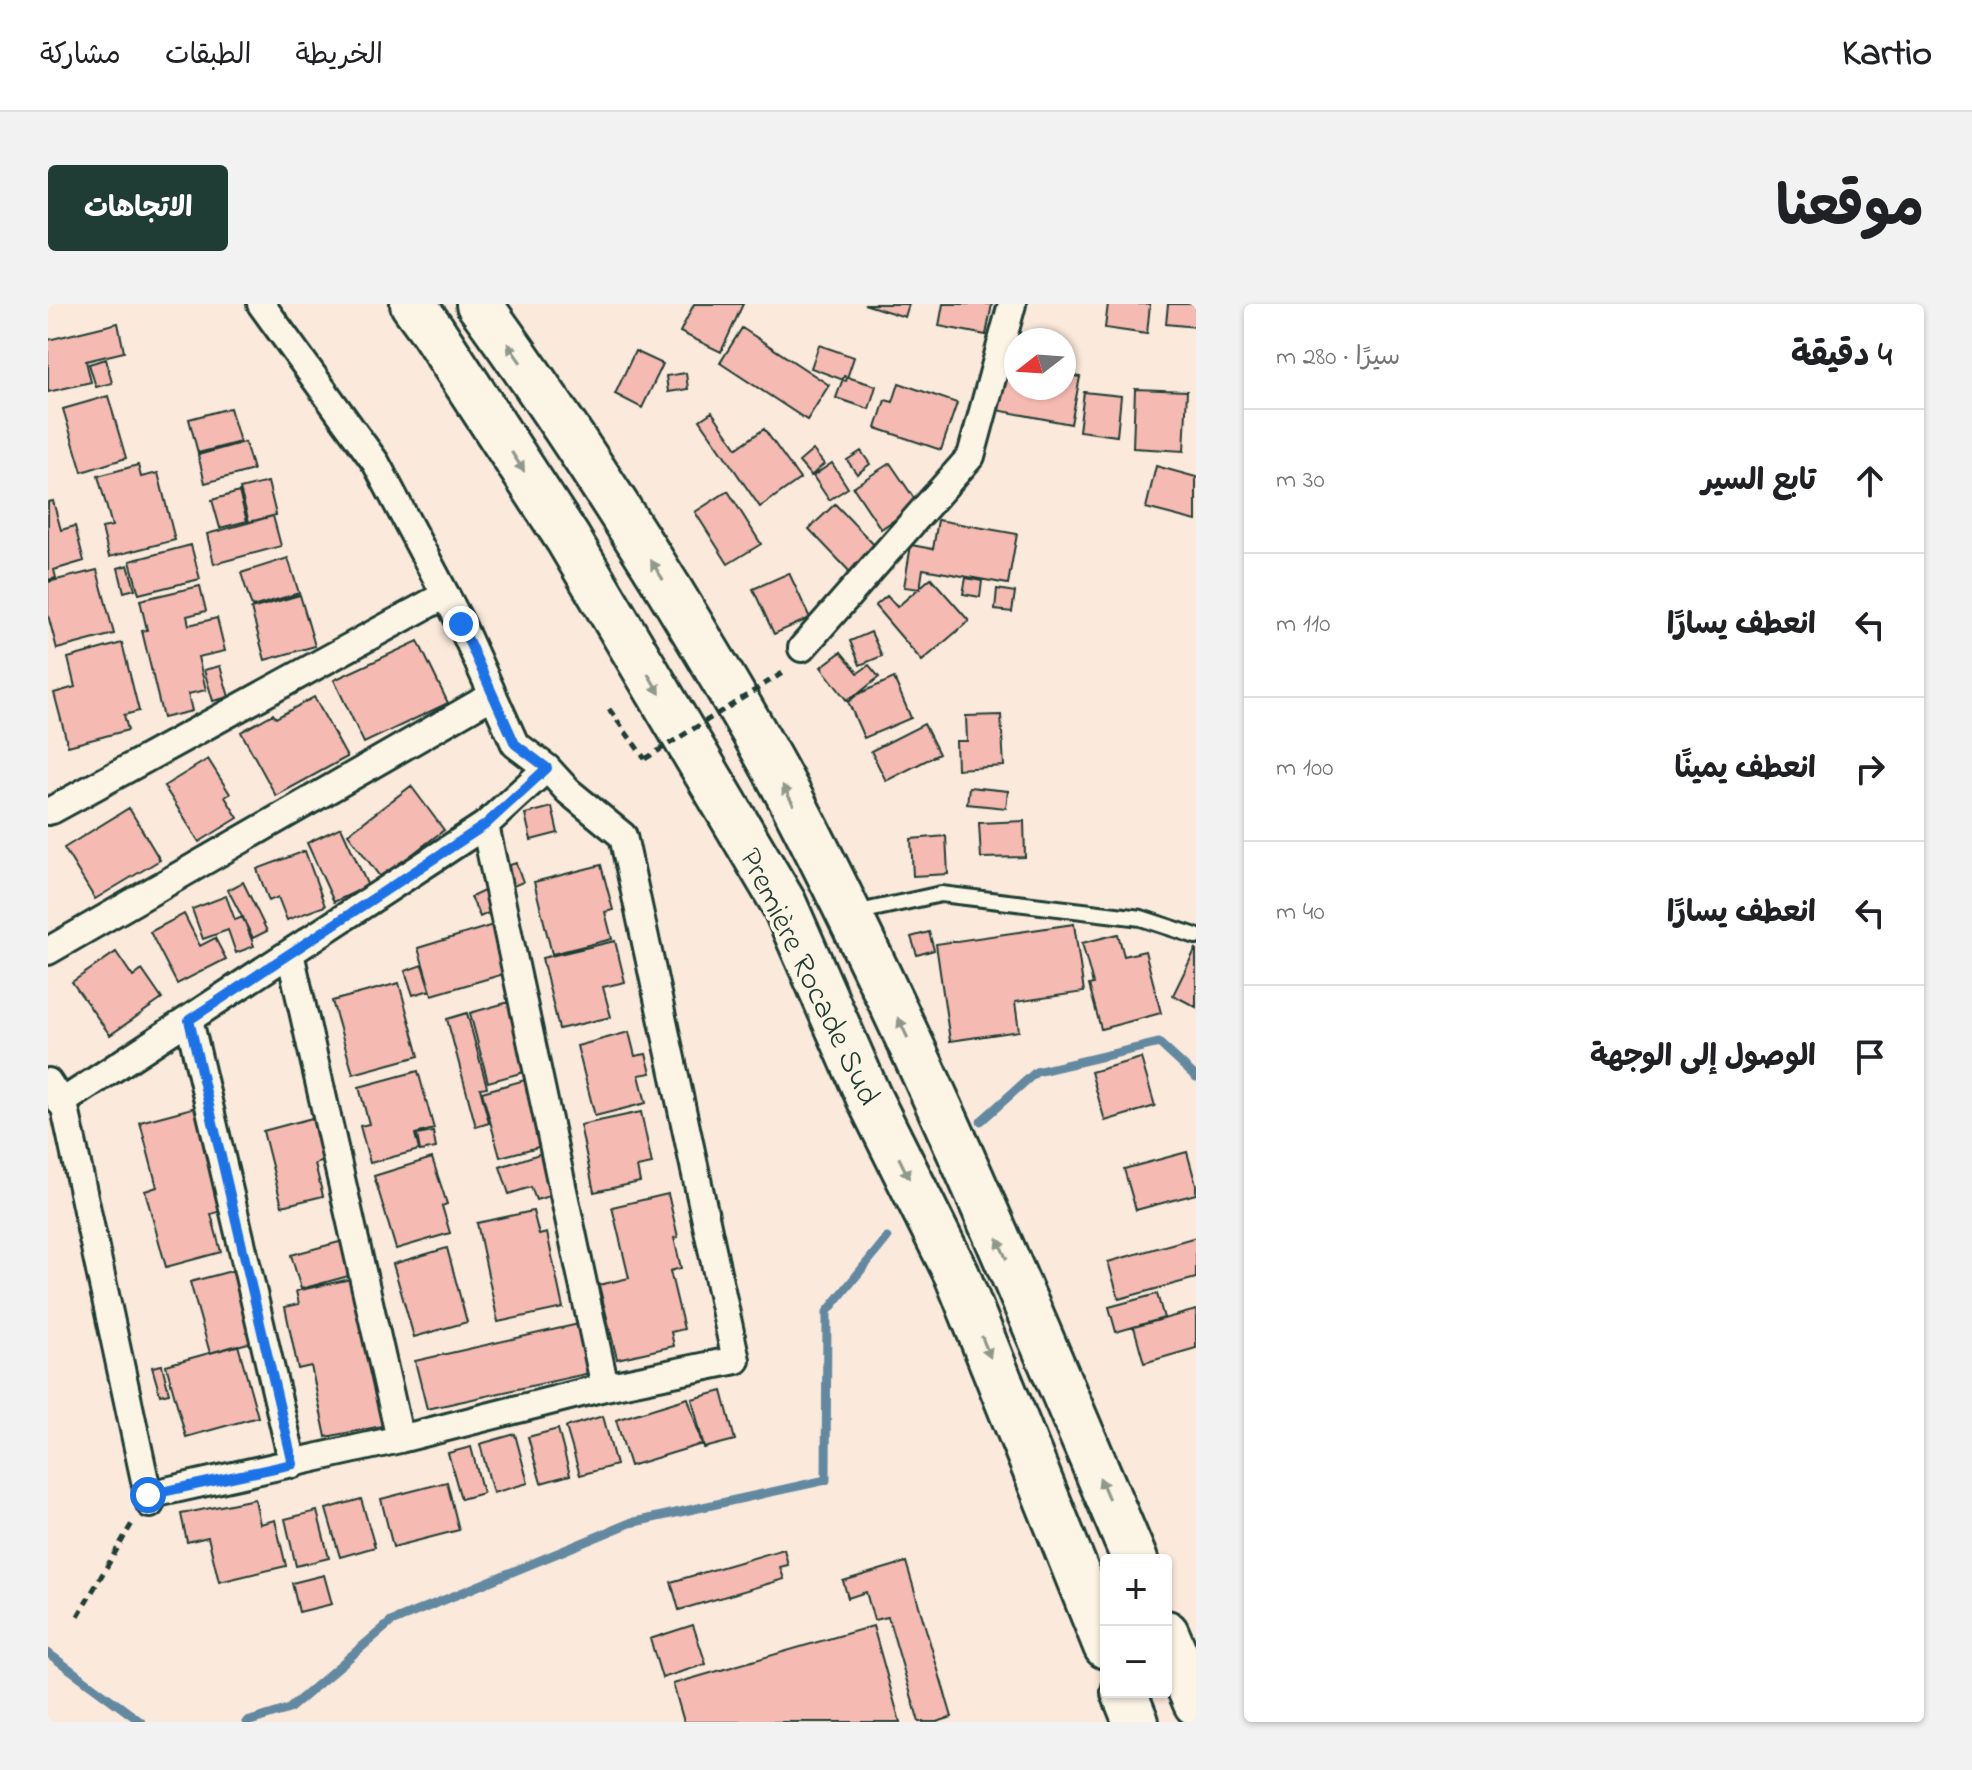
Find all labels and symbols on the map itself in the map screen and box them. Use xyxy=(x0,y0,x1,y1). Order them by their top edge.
north arrow xyxy=(1004,328,1076,400)
one-way arrow xyxy=(507,343,522,364)
one-way arrow xyxy=(511,452,526,473)
one-way arrow xyxy=(650,559,665,582)
route end xyxy=(443,606,479,642)
one-way arrow xyxy=(647,673,661,695)
one-way arrow xyxy=(781,784,795,806)
street label: Première Rocade Sud xyxy=(725,841,891,1114)
one-way arrow xyxy=(896,1016,910,1040)
one-way arrow xyxy=(897,1156,910,1179)
one-way arrow xyxy=(995,1237,1009,1261)
one-way arrow xyxy=(980,1335,993,1359)
one-way arrow xyxy=(1098,1476,1111,1500)
route start xyxy=(130,1477,166,1513)

